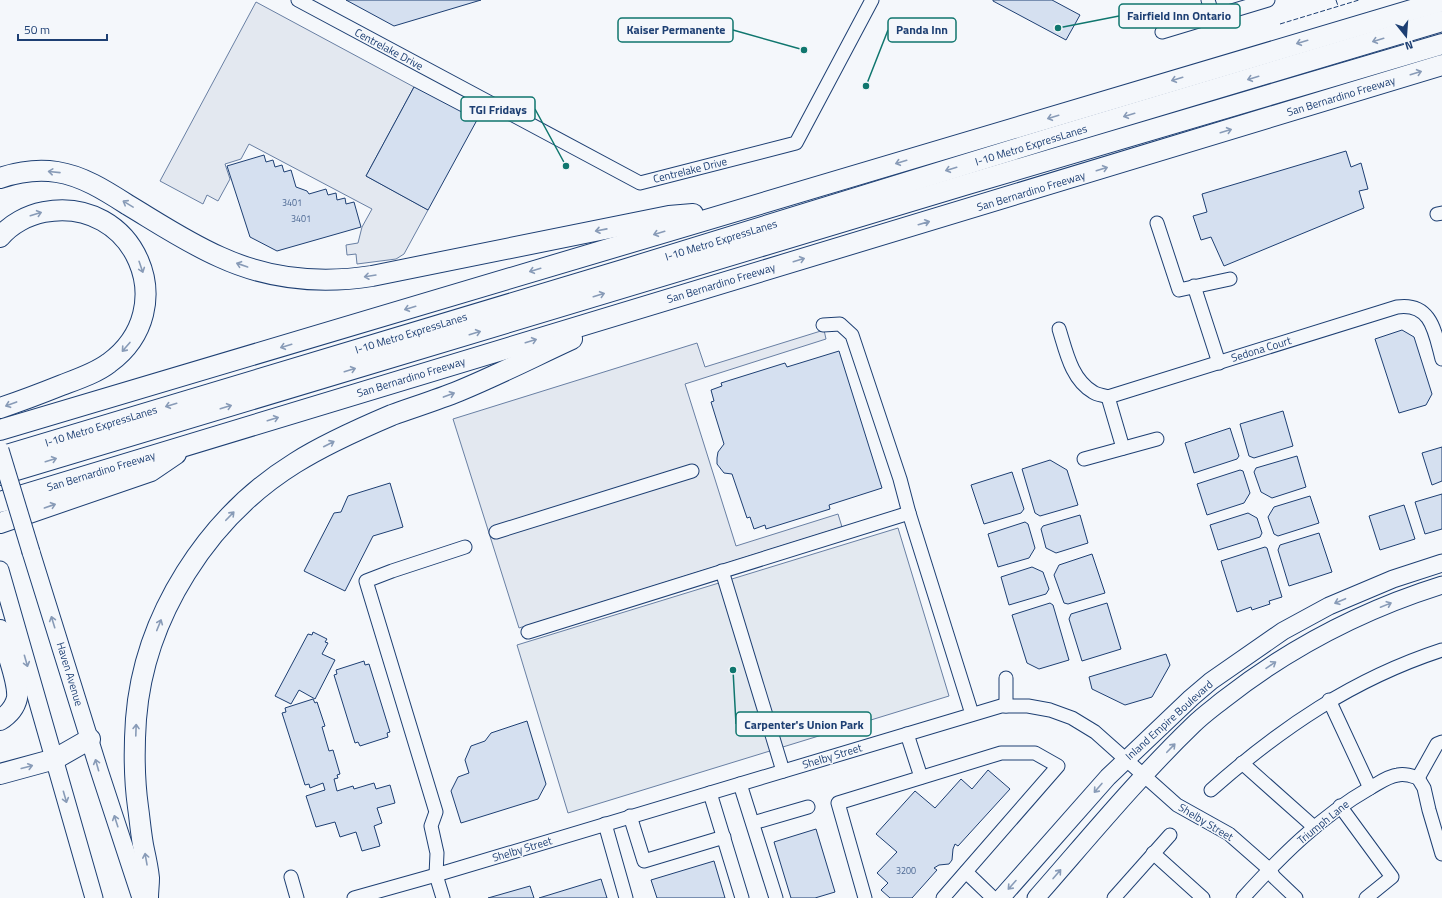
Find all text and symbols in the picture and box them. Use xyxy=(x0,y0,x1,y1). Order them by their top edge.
callout: Fairfield Inn Ontario xyxy=(1119,4,1240,28)
text: Fairfield Inn Ontario xyxy=(1127,6,1231,25)
scale bar xyxy=(18,16,107,42)
north arrow xyxy=(1386,16,1426,56)
callout: Kaiser Permanente xyxy=(618,18,733,42)
callout: Panda Inn xyxy=(888,18,956,42)
text: 50 m xyxy=(24,20,50,39)
text: Kaiser Permanente xyxy=(627,20,725,39)
text: Panda Inn xyxy=(896,20,948,39)
street label: Centrelake Drive xyxy=(352,24,427,74)
one-way arrow xyxy=(1372,37,1385,44)
text: N xyxy=(1403,37,1415,54)
one-way arrow xyxy=(1296,39,1309,46)
one-way arrow xyxy=(1409,69,1422,76)
street label: San Bernardino Freeway xyxy=(1285,72,1398,120)
one-way arrow xyxy=(1247,75,1260,82)
one-way arrow xyxy=(1171,76,1184,83)
callout: TGI Fridays xyxy=(461,97,535,121)
text: TGI Fridays xyxy=(469,100,527,119)
one-way arrow xyxy=(1123,112,1136,119)
one-way arrow xyxy=(1047,114,1060,121)
street label: I-10 Metro ExpressLanes xyxy=(973,120,1089,170)
one-way arrow xyxy=(1220,127,1233,134)
street label: Centrelake Drive xyxy=(651,153,729,187)
one-way arrow xyxy=(895,159,908,166)
one-way arrow xyxy=(1095,165,1108,172)
one-way arrow xyxy=(945,166,958,173)
street label: San Bernardino Freeway xyxy=(975,167,1088,215)
one-way arrow xyxy=(48,168,61,175)
house number: 3401 xyxy=(282,196,302,209)
one-way arrow xyxy=(122,200,134,208)
one-way arrow xyxy=(30,210,42,218)
house number: 3401 xyxy=(291,212,311,225)
street label: I-10 Metro ExpressLanes xyxy=(663,215,779,265)
one-way arrow xyxy=(917,219,930,226)
one-way arrow xyxy=(595,226,608,234)
one-way arrow xyxy=(653,230,666,237)
one-way arrow xyxy=(792,256,805,263)
street label: San Bernardino Freeway xyxy=(665,259,778,307)
one-way arrow xyxy=(138,260,145,273)
one-way arrow xyxy=(236,261,248,269)
one-way arrow xyxy=(529,267,541,275)
one-way arrow xyxy=(364,273,377,281)
one-way arrow xyxy=(592,291,605,298)
one-way arrow xyxy=(404,305,417,312)
street label: I-10 Metro ExpressLanes xyxy=(353,308,469,358)
one-way arrow xyxy=(468,329,481,336)
street label: Sedona Court xyxy=(1229,332,1293,366)
one-way arrow xyxy=(524,337,537,344)
one-way arrow xyxy=(121,342,131,352)
one-way arrow xyxy=(279,343,292,350)
street label: San Bernardino Freeway xyxy=(355,353,468,401)
one-way arrow xyxy=(343,366,356,373)
one-way arrow xyxy=(442,390,454,398)
one-way arrow xyxy=(5,401,17,409)
street label: I-10 Metro ExpressLanes xyxy=(43,401,159,451)
one-way arrow xyxy=(165,402,178,409)
one-way arrow xyxy=(219,403,232,410)
one-way arrow xyxy=(266,415,279,422)
one-way arrow xyxy=(322,440,334,447)
street label: San Bernardino Freeway xyxy=(45,447,158,495)
one-way arrow xyxy=(44,456,57,463)
one-way arrow xyxy=(44,501,56,509)
one-way arrow xyxy=(225,511,235,521)
one-way arrow xyxy=(1334,598,1346,606)
one-way arrow xyxy=(1379,601,1391,609)
one-way arrow xyxy=(49,616,56,629)
one-way arrow xyxy=(156,619,163,631)
street label: Haven Avenue xyxy=(53,640,87,708)
one-way arrow xyxy=(23,654,30,667)
one-way arrow xyxy=(1265,661,1276,669)
street label: Inland Empire Boulevard xyxy=(1122,676,1216,764)
callout: Carpenter's Union Park xyxy=(736,712,871,736)
text: Carpenter's Union Park xyxy=(744,715,865,734)
one-way arrow xyxy=(132,724,139,737)
street label: Shelby Street xyxy=(800,739,864,773)
one-way arrow xyxy=(1166,743,1176,753)
one-way arrow xyxy=(93,759,100,772)
one-way arrow xyxy=(21,763,34,770)
one-way arrow xyxy=(1094,782,1103,793)
one-way arrow xyxy=(62,790,69,803)
street label: Triumph Lane xyxy=(1294,796,1353,848)
street label: Shelby Street xyxy=(1175,799,1237,845)
one-way arrow xyxy=(111,815,119,827)
street label: Shelby Street xyxy=(490,832,554,866)
one-way arrow xyxy=(141,853,149,866)
house number: 3200 xyxy=(896,864,916,877)
one-way arrow xyxy=(1053,869,1062,879)
one-way arrow xyxy=(1008,880,1017,890)

